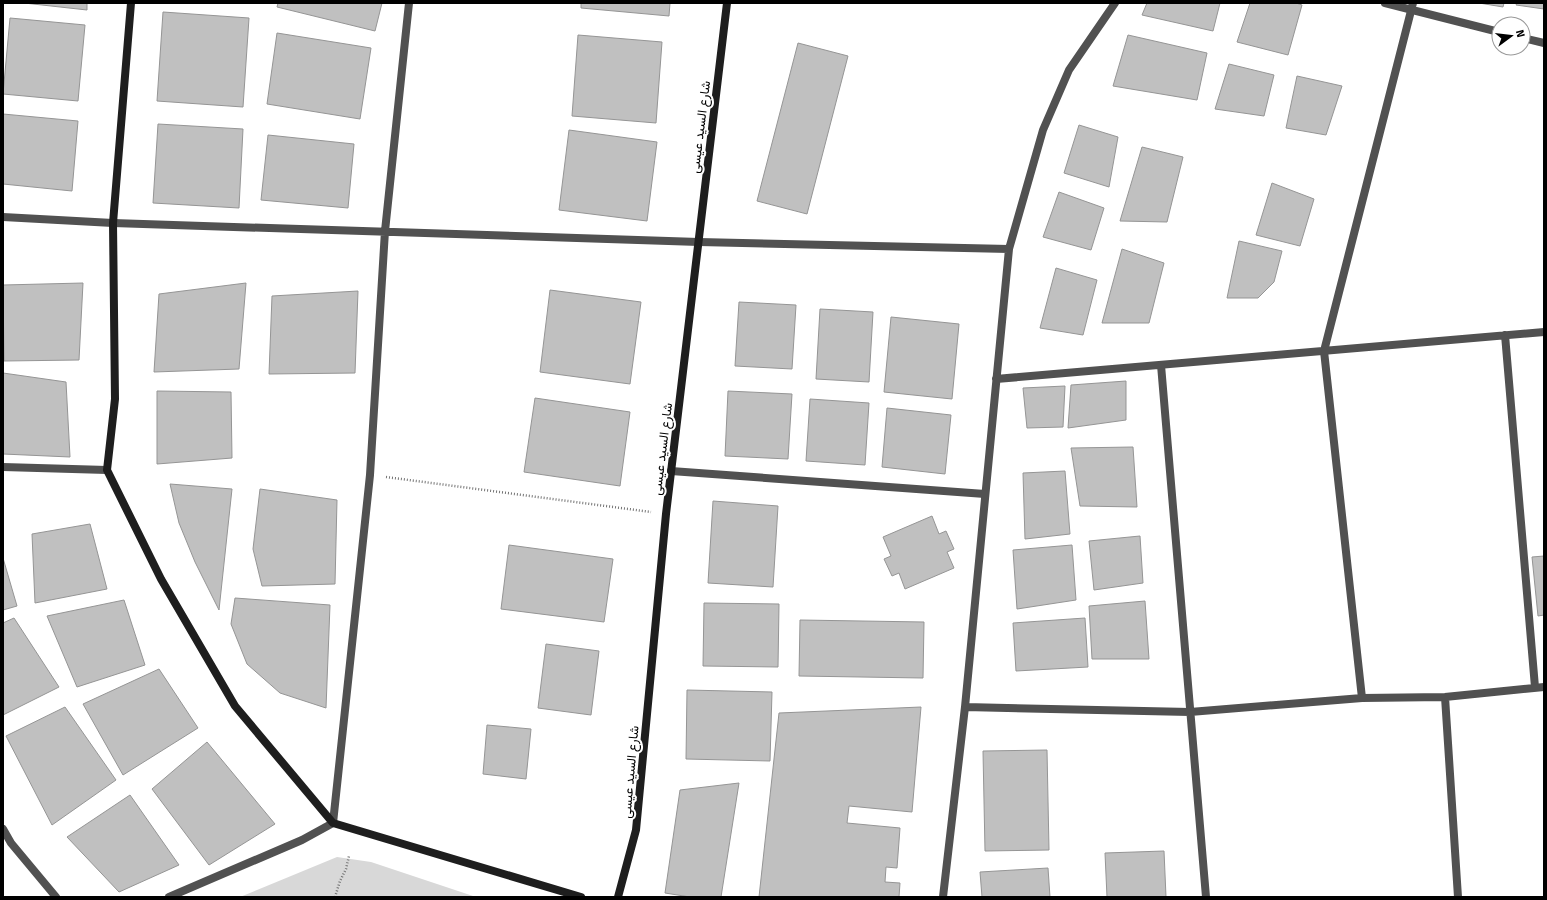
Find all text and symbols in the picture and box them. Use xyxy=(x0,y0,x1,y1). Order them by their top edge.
north arrow xyxy=(1491,16,1531,56)
text: N xyxy=(1513,28,1527,39)
street label: شارع السيد عيسى xyxy=(687,80,715,174)
street label: شارع السيد عيسى xyxy=(649,402,677,496)
street label: شارع السيد عيسى xyxy=(618,725,644,819)

